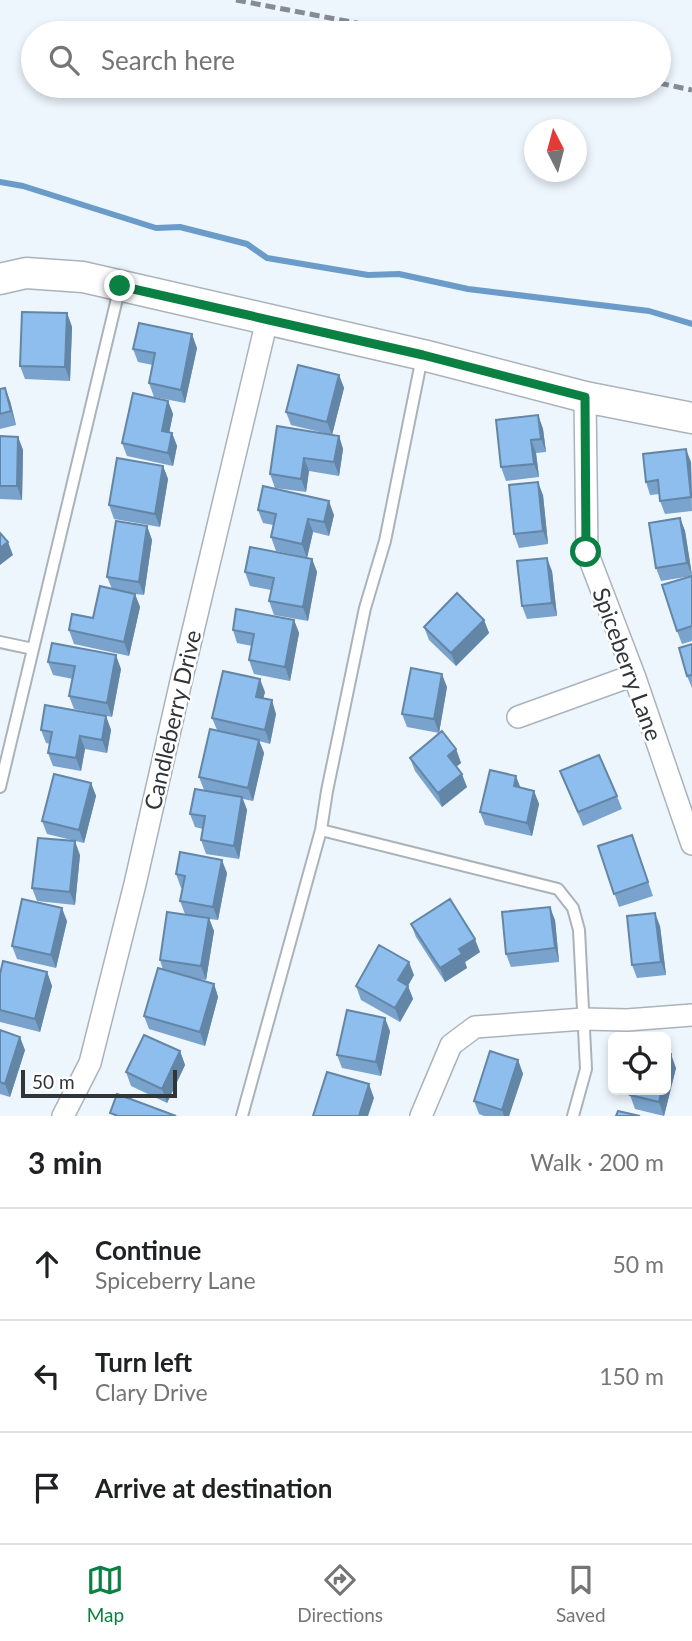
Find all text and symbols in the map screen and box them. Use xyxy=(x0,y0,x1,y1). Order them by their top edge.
search box xyxy=(21,21,671,98)
icon: search xyxy=(45,41,83,79)
text: Search here xyxy=(101,44,235,76)
north arrow xyxy=(524,119,587,182)
route end xyxy=(104,270,135,301)
route start xyxy=(570,536,601,567)
street label: Spiceberry Lane xyxy=(587,584,669,744)
street label: Candleberry Drive xyxy=(138,627,206,813)
map controls xyxy=(608,1032,671,1095)
button: locate xyxy=(608,1032,671,1095)
scale bar xyxy=(21,1067,177,1099)
text: 50 m xyxy=(32,1070,75,1093)
text: 3 min xyxy=(28,1144,102,1180)
text: Walk · 200 m xyxy=(530,1148,664,1176)
text: Continue xyxy=(95,1234,201,1266)
icon: ahead xyxy=(28,1245,66,1283)
text: 50 m xyxy=(613,1250,664,1278)
text: Spiceberry Lane xyxy=(95,1266,256,1294)
text: Turn left xyxy=(95,1346,192,1378)
icon: left xyxy=(28,1357,66,1395)
text: 150 m xyxy=(599,1362,664,1390)
text: Clary Drive xyxy=(95,1378,208,1406)
icon: arrive xyxy=(28,1469,66,1507)
text: Arrive at destination xyxy=(95,1472,332,1504)
tab: Map xyxy=(86,1561,124,1626)
tab: Directions xyxy=(297,1561,383,1626)
tab: Saved xyxy=(556,1561,606,1626)

